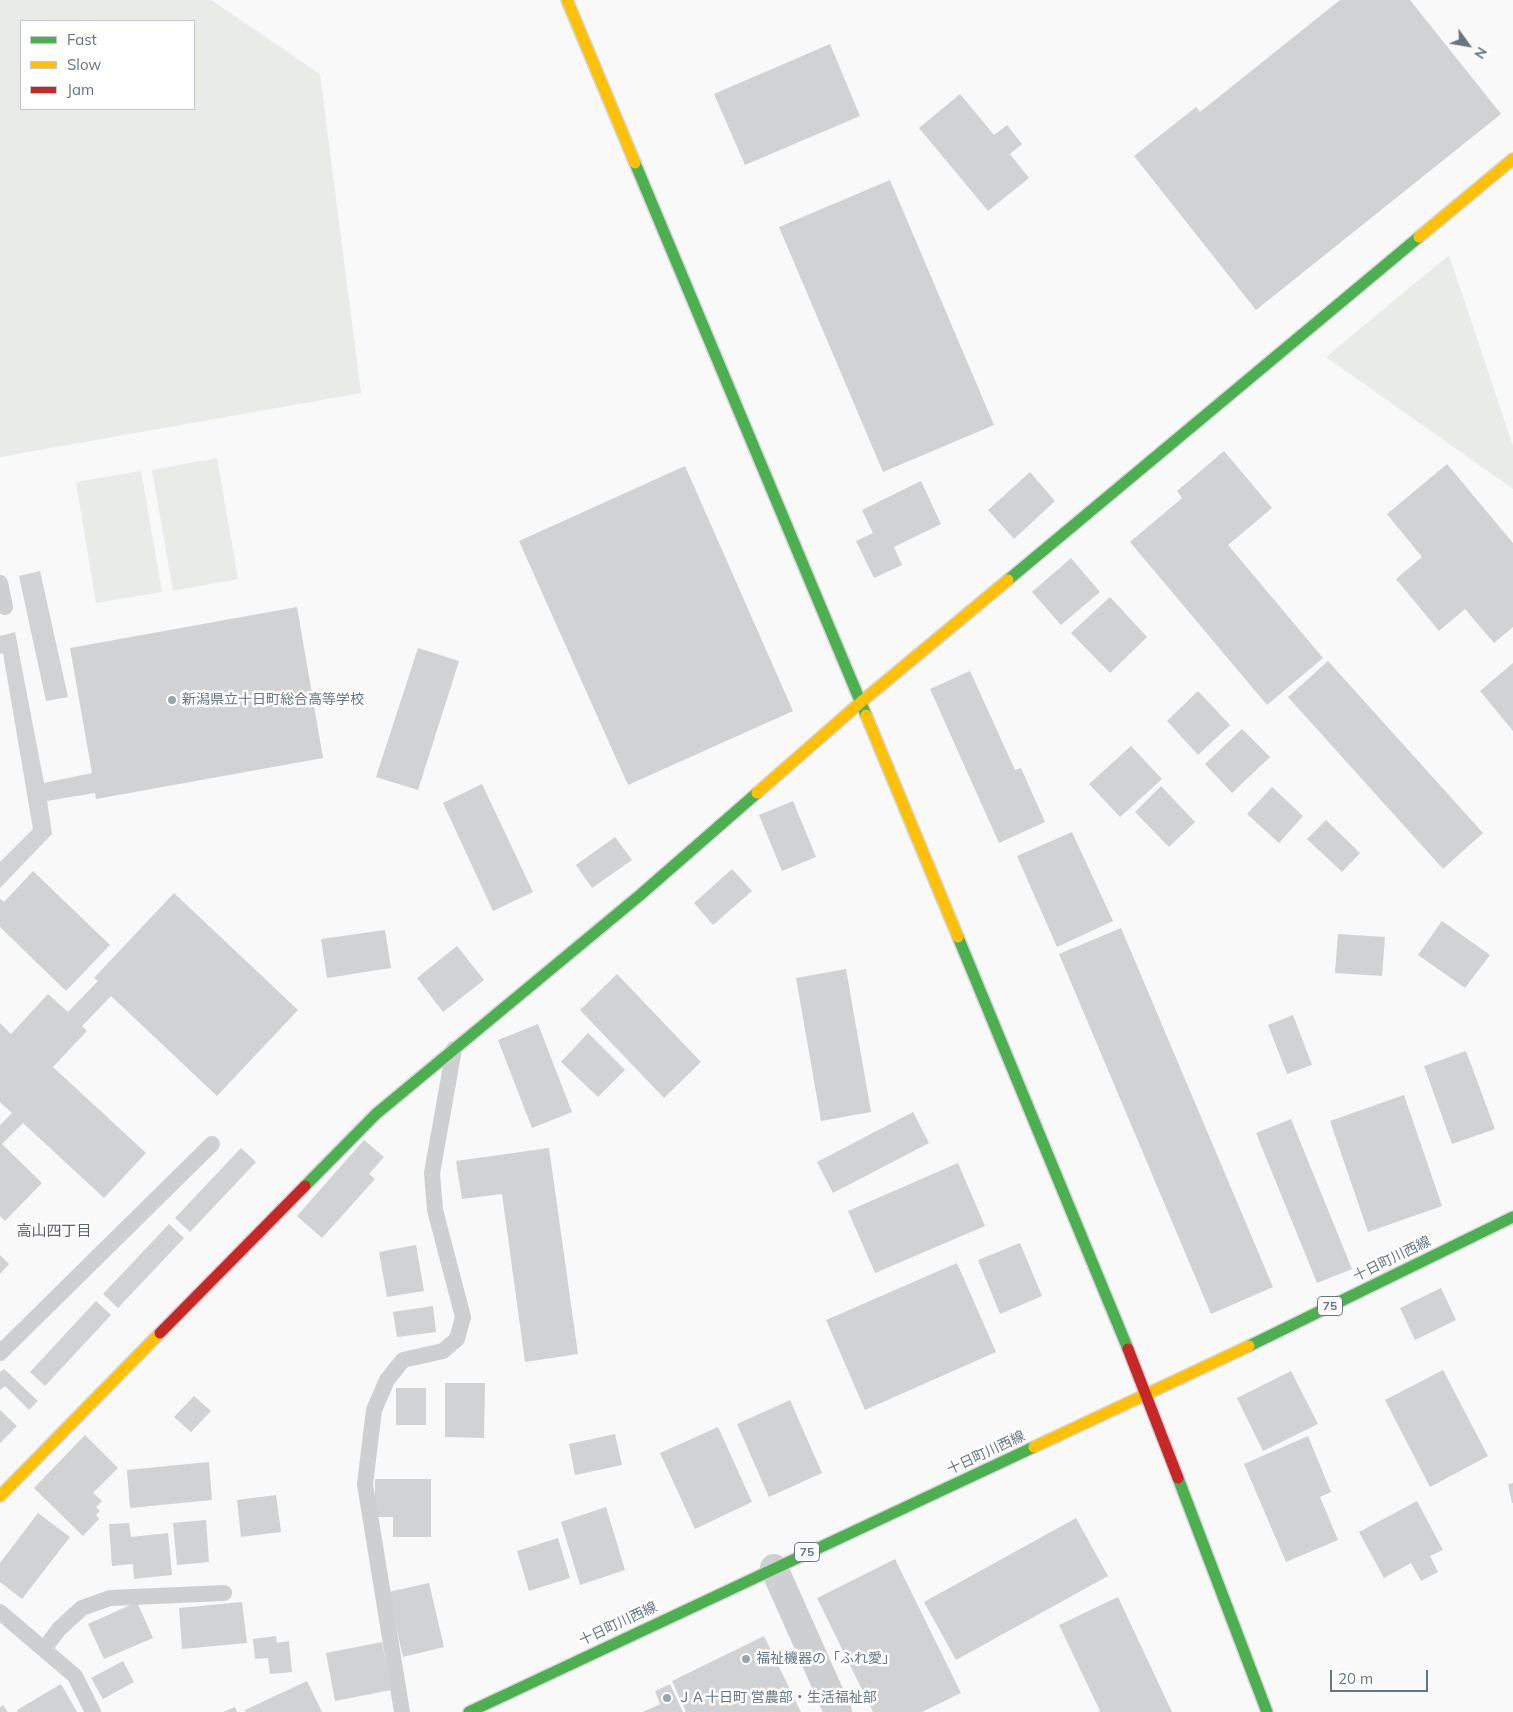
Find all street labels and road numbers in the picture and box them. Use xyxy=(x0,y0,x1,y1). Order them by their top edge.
street label: 十日町川西線 xyxy=(1351,1233,1433,1285)
road number: 75 xyxy=(1318,1296,1342,1315)
street label: 十日町川西線 xyxy=(944,1428,1028,1478)
road number: 75 xyxy=(794,1542,820,1561)
street label: 十日町川西線 xyxy=(576,1599,660,1649)

